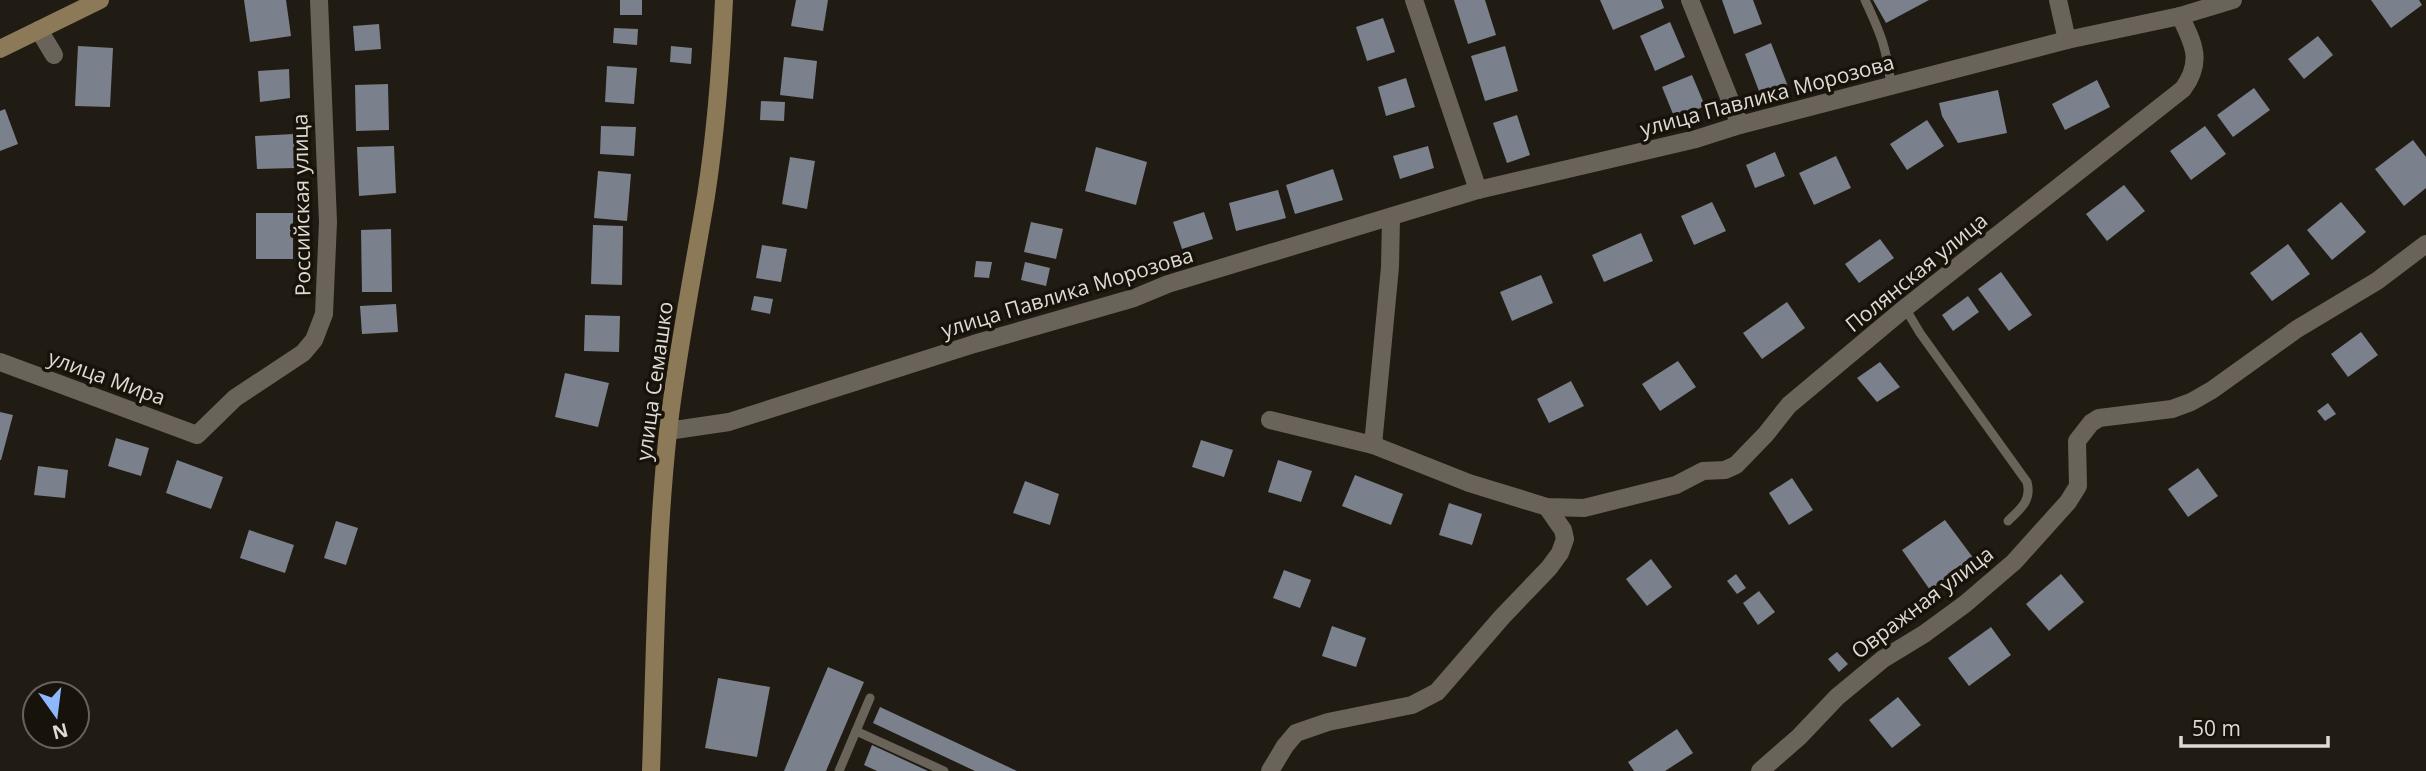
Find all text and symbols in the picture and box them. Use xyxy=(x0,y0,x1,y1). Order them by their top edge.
street label: улица Павлика Морозова xyxy=(1637,48,1897,142)
street label: Российская улица xyxy=(285,114,317,296)
street label: Полянская улица xyxy=(1839,206,1993,338)
street label: улица Павлика Морозова xyxy=(938,240,1196,344)
street label: улица Семашко xyxy=(629,300,679,462)
street label: улица Мира xyxy=(44,343,170,411)
street label: Овражная улица xyxy=(1845,539,1999,665)
north arrow xyxy=(21,680,91,750)
scale bar xyxy=(2181,704,2328,748)
text: 50 m xyxy=(2192,714,2241,742)
text: N xyxy=(49,717,71,746)

